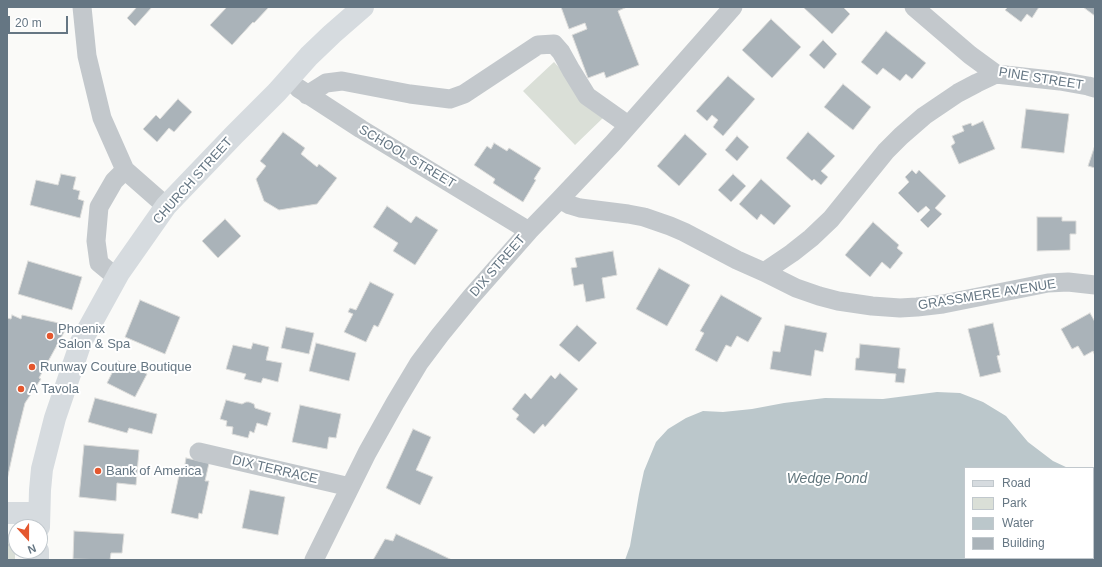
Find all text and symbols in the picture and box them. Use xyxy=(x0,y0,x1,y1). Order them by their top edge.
scale bar xyxy=(10,8,70,34)
text: 20 m xyxy=(15,16,42,30)
street label: PINE STREET xyxy=(998,65,1084,93)
street label: SCHOOL STREET xyxy=(356,122,458,192)
street label: CHURCH STREET xyxy=(150,134,236,228)
street label: DIX STREET xyxy=(467,232,529,300)
street label: GRASSMERE AVENUE xyxy=(917,276,1057,314)
place label: Phoenix Salon & Spa xyxy=(58,321,130,352)
marker: Phoenix Salon & Spa xyxy=(45,331,55,341)
place label: Runway Couture Boutique xyxy=(40,359,192,375)
marker: Runway Couture Boutique xyxy=(27,362,37,372)
place label: A Tavola xyxy=(29,381,79,397)
marker: A Tavola xyxy=(16,384,26,394)
street label: DIX TERRACE xyxy=(231,453,319,487)
place label: Bank of America xyxy=(106,463,201,479)
marker: Bank of America xyxy=(93,466,103,476)
legend xyxy=(964,467,1094,559)
water label: Wedge Pond xyxy=(787,471,867,487)
text: Road xyxy=(1002,476,1031,490)
text: Park xyxy=(1002,496,1027,510)
text: Water xyxy=(1002,516,1034,530)
north arrow xyxy=(8,519,48,559)
text: Building xyxy=(1002,536,1045,550)
text: N xyxy=(26,542,38,556)

